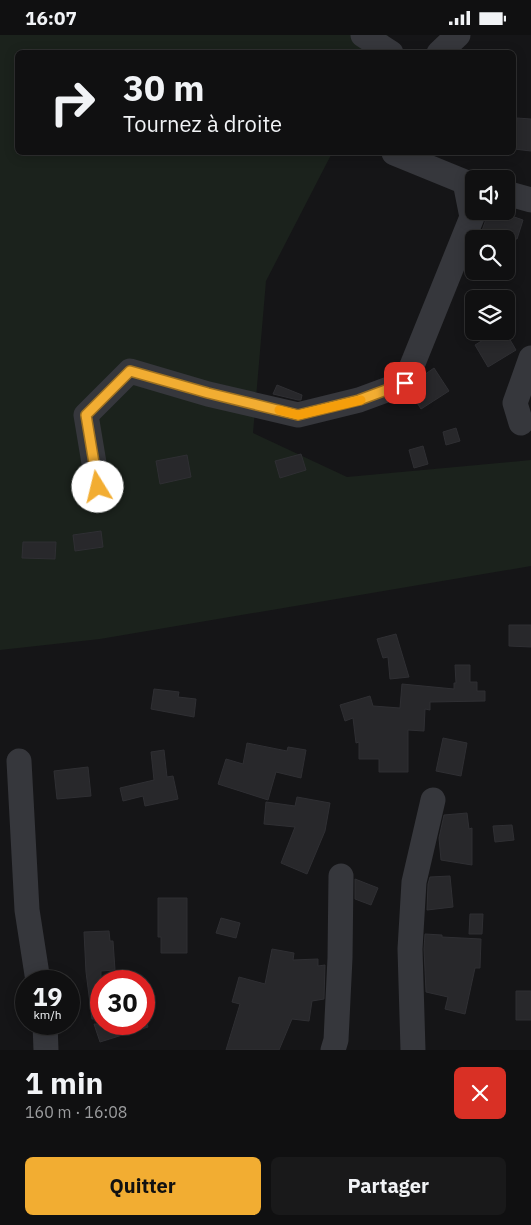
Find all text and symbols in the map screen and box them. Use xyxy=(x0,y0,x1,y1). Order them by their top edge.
text: 16:07 xyxy=(25,6,77,30)
text: 30 m xyxy=(123,65,205,111)
icon: right xyxy=(40,70,105,135)
text: Tournez à droite xyxy=(123,109,282,138)
map controls xyxy=(465,170,515,340)
button: sound xyxy=(465,170,515,220)
button: search xyxy=(465,230,515,280)
button: layers xyxy=(465,290,515,340)
pin xyxy=(384,362,426,404)
icon: arrive xyxy=(391,369,419,397)
position arrow xyxy=(71,460,123,512)
speed limit sign: 30 xyxy=(90,970,155,1035)
text: 19 xyxy=(32,980,63,1013)
text: km/h xyxy=(33,1007,62,1022)
text: 1 min xyxy=(25,1063,103,1102)
button: close xyxy=(454,1067,506,1119)
text: 160 m · 16:08 xyxy=(25,1102,127,1122)
button: Quitter xyxy=(25,1157,261,1215)
button: Partager xyxy=(271,1157,506,1215)

